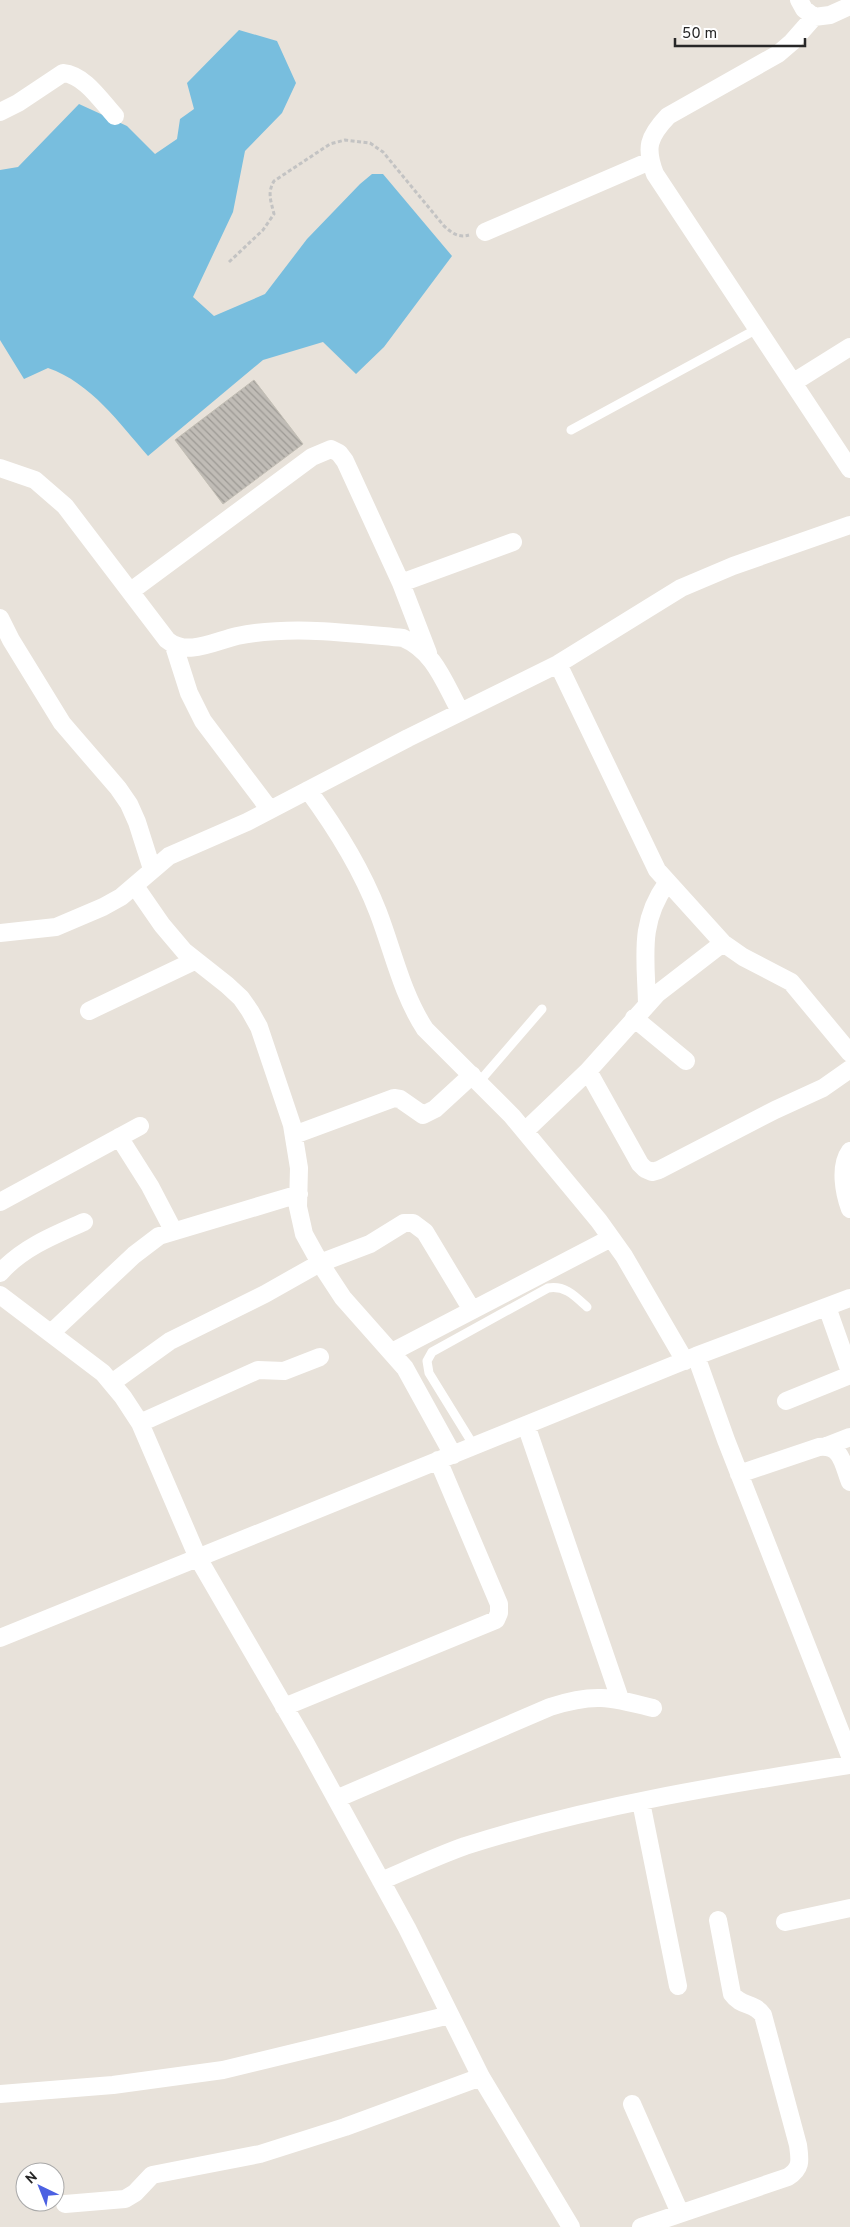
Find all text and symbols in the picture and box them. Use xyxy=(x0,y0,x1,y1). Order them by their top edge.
scale bar xyxy=(675,15,805,47)
text: 50 m xyxy=(682,25,717,44)
north arrow xyxy=(15,2162,65,2212)
text: N xyxy=(23,2169,42,2188)

